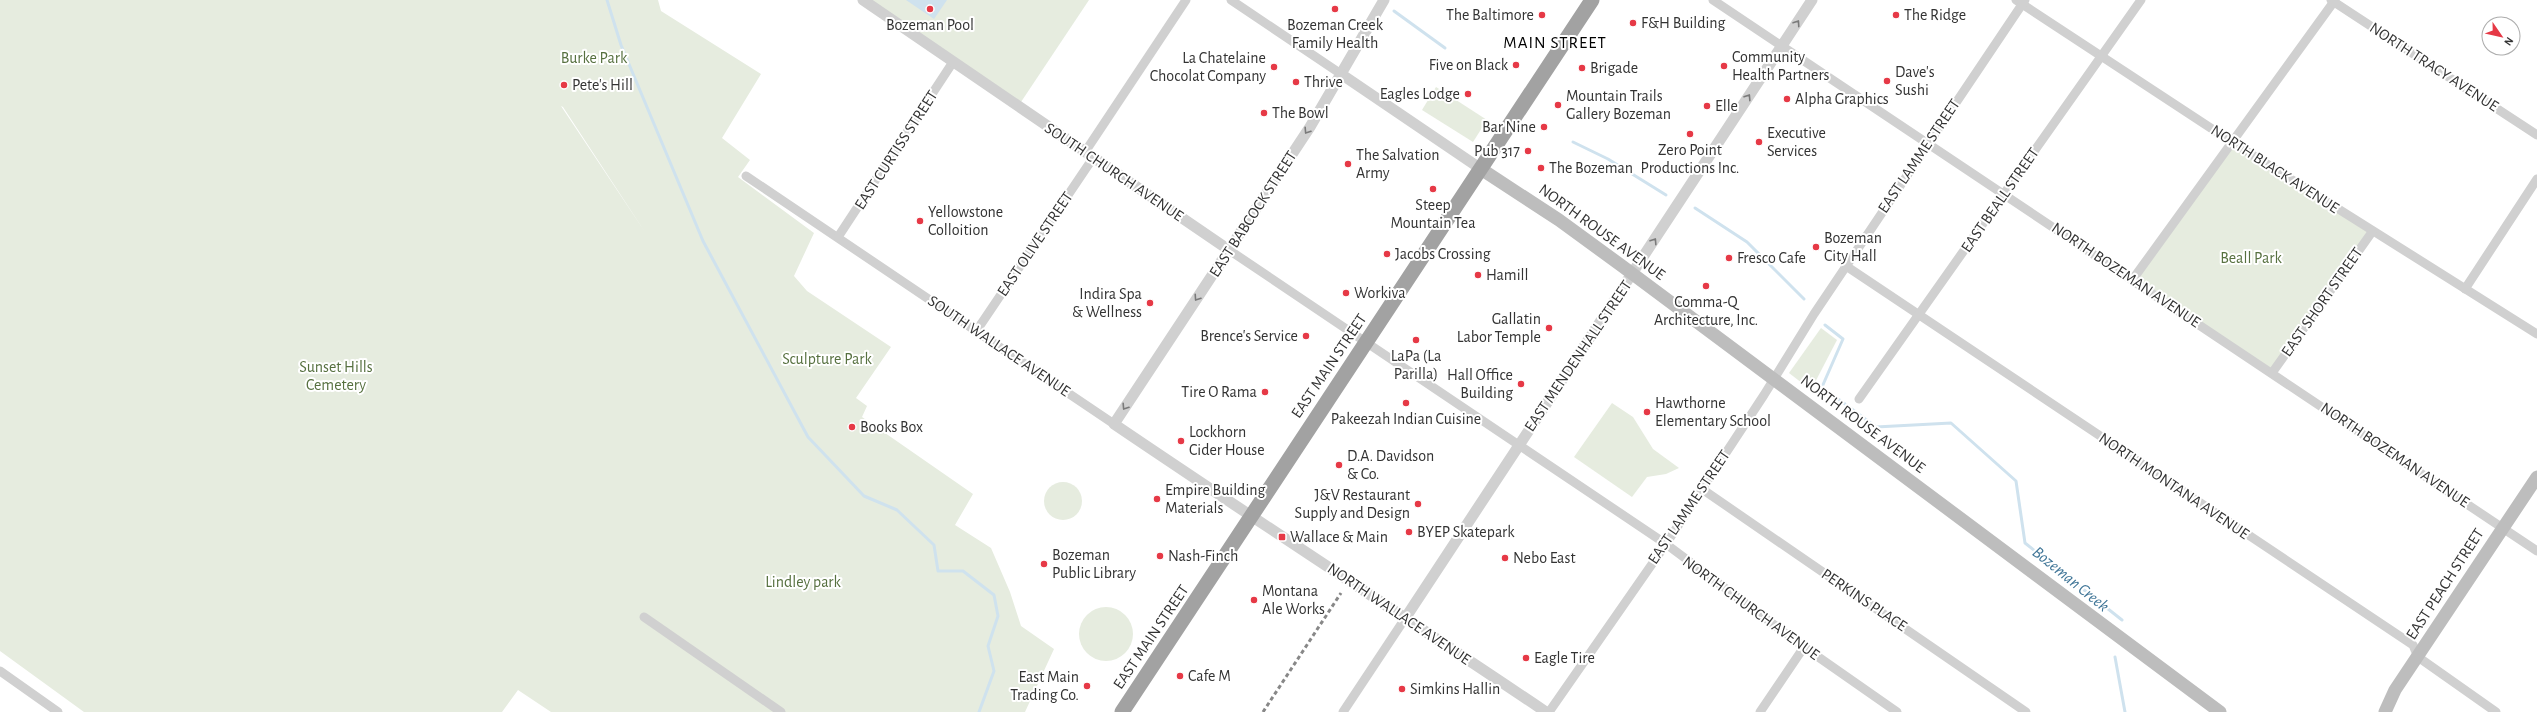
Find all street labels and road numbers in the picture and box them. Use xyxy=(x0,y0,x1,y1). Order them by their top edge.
street label: NORTH TRACY AVENUE xyxy=(2367,19,2501,115)
street label: EAST CURTISS STREET xyxy=(852,87,941,212)
street label: EAST LAMME STREET xyxy=(1875,96,1963,216)
street label: SOUTH CHURCH AVENUE xyxy=(1042,120,1186,224)
street label: NORTH BLACK AVENUE xyxy=(2208,122,2342,216)
street label: EAST BEALL STREET xyxy=(1958,145,2042,255)
street label: EAST BABCOCK STREET xyxy=(1206,148,1300,280)
street label: NORTH ROUSE AVENUE xyxy=(1536,181,1668,283)
street label: EAST OLIVE STREET xyxy=(994,189,1076,299)
street label: NORTH BOZEMAN AVENUE xyxy=(2049,219,2203,331)
street label: EAST SHORT STREET xyxy=(2278,244,2366,359)
street label: EAST MENDENHALL STREET xyxy=(1521,277,1635,434)
street label: SOUTH WALLACE AVENUE xyxy=(925,292,1073,400)
street label: EAST MAIN STREET xyxy=(1288,311,1370,421)
street label: NORTH ROUSE AVENUE xyxy=(1798,372,1929,476)
street label: NORTH BOZEMAN AVENUE xyxy=(2318,399,2472,511)
street label: NORTH MONTANA AVENUE xyxy=(2096,430,2252,542)
street label: EAST LAMME STREET xyxy=(1645,447,1733,567)
street label: EAST PEACH STREET xyxy=(2403,525,2487,642)
street label: NORTH CHURCH AVENUE xyxy=(1680,553,1823,663)
street label: NORTH WALLACE AVENUE xyxy=(1324,560,1474,668)
street label: PERKINS PLACE xyxy=(1818,566,1910,635)
street label: EAST MAIN STREET xyxy=(1110,582,1192,692)

